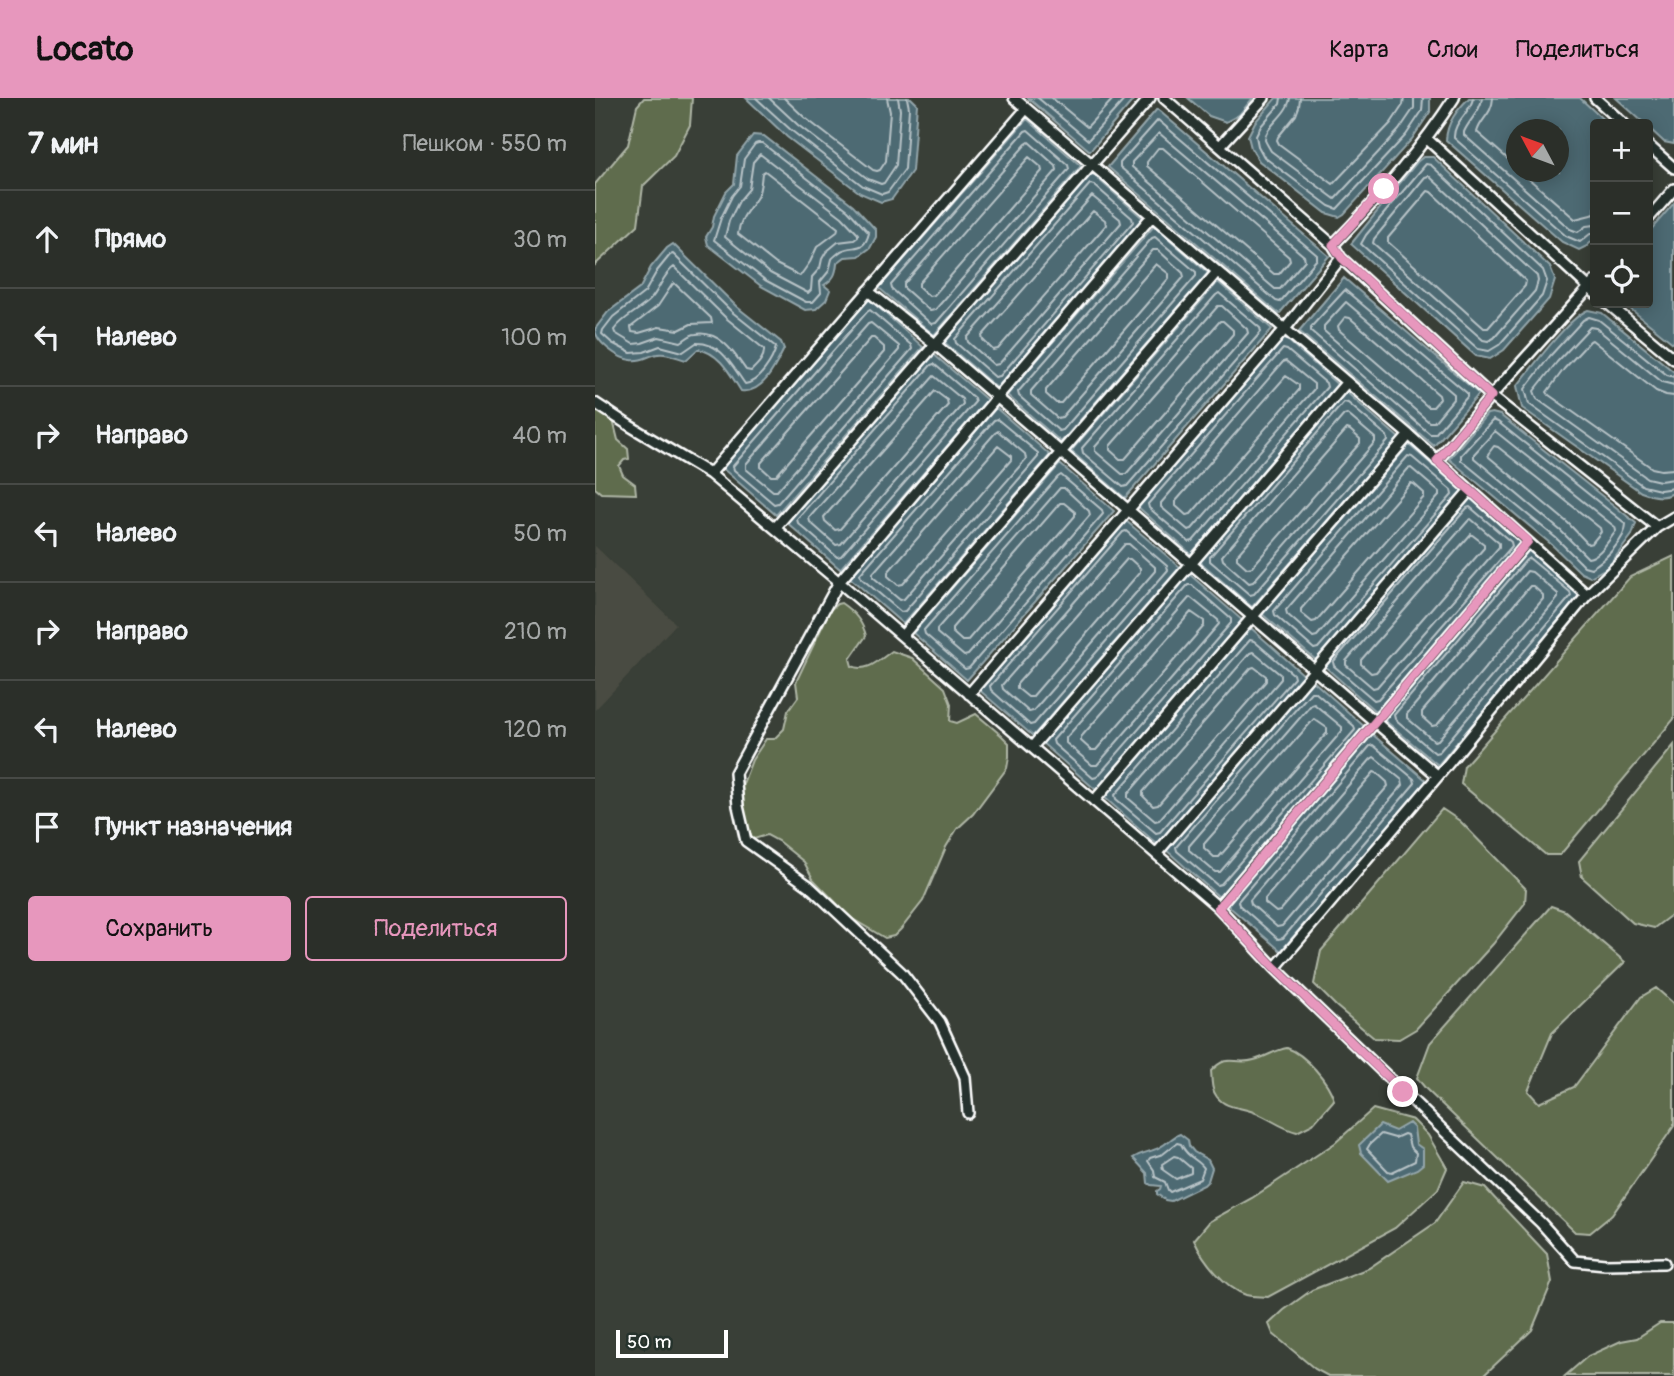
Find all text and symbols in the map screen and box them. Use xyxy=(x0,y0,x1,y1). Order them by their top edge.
text: Locato xyxy=(35,29,133,70)
text: Карта xyxy=(1329,35,1389,64)
text: Слои xyxy=(1427,35,1478,64)
text: Поделиться xyxy=(1516,35,1639,64)
north arrow xyxy=(1506,119,1569,182)
map controls xyxy=(1590,119,1653,308)
button: + xyxy=(1590,119,1653,182)
text: 7 мин xyxy=(28,125,98,162)
text: Пешком · 550 m xyxy=(403,129,567,158)
route start xyxy=(1368,173,1399,204)
button: − xyxy=(1590,182,1653,245)
icon: ahead xyxy=(28,220,66,258)
text: Прямо xyxy=(95,223,166,255)
text: 30 m xyxy=(513,225,567,254)
button: locate xyxy=(1590,245,1653,308)
icon: left xyxy=(28,318,66,356)
text: Налево xyxy=(95,321,177,353)
text: 100 m xyxy=(501,323,567,352)
icon: right xyxy=(28,416,66,454)
text: Направо xyxy=(95,419,188,451)
text: 40 m xyxy=(513,421,567,450)
icon: left xyxy=(28,514,66,552)
text: Налево xyxy=(95,517,177,549)
text: 50 m xyxy=(513,519,567,548)
icon: right xyxy=(28,612,66,650)
text: Направо xyxy=(95,615,188,647)
text: 210 m xyxy=(504,617,567,646)
icon: left xyxy=(28,710,66,748)
text: Налево xyxy=(95,713,177,745)
text: 120 m xyxy=(504,715,567,744)
icon: arrive xyxy=(28,808,66,846)
text: Пункт назначения xyxy=(95,811,292,843)
button: Сохранить xyxy=(28,896,291,961)
button: Поделиться xyxy=(305,896,567,961)
route end xyxy=(1387,1076,1418,1107)
scale bar xyxy=(616,1327,728,1359)
text: 50 m xyxy=(627,1330,671,1354)

